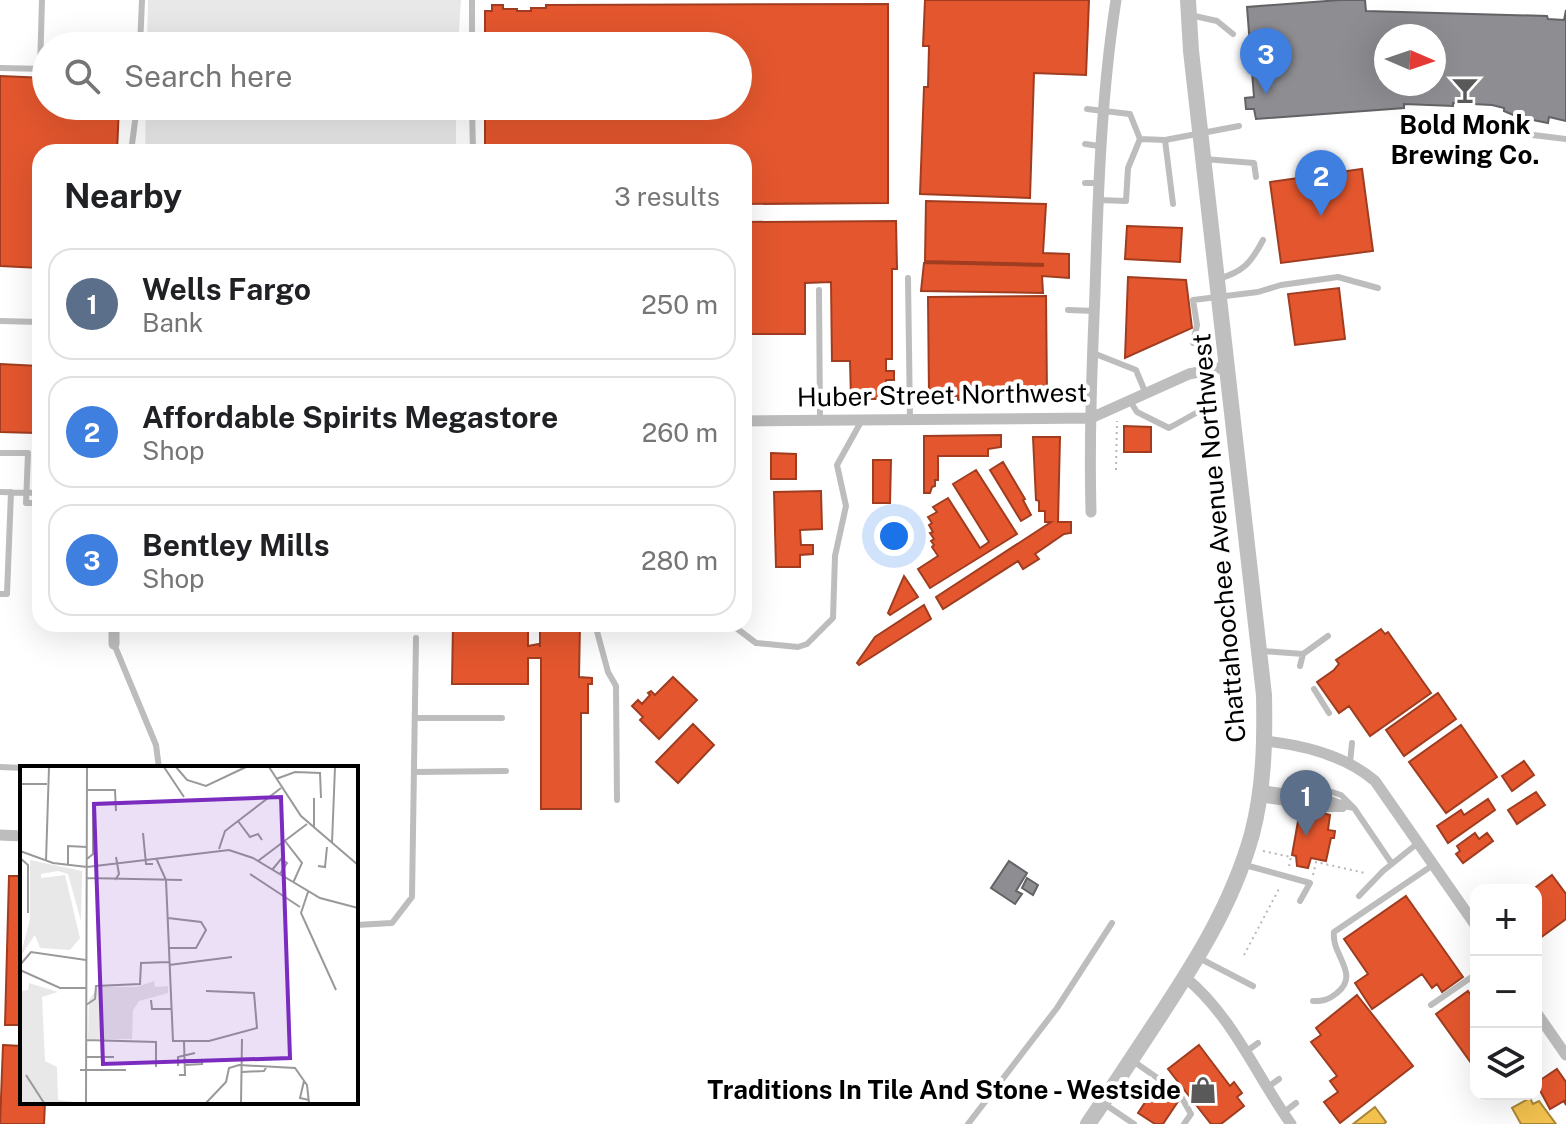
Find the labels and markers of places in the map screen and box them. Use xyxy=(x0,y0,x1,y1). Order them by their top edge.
pin: 3 xyxy=(1240,28,1292,94)
bar icon: Bold Monk Brewing Co. xyxy=(1450,75,1480,105)
place label: Bold Monk Brewing Co. xyxy=(1391,109,1539,170)
pin: 2 xyxy=(1295,150,1347,216)
pin: 1 xyxy=(1280,770,1332,836)
place label: Traditions In Tile And Stone - Westside xyxy=(707,1074,1181,1105)
shop icon: Traditions In Tile And Stone - Westside xyxy=(1188,1075,1218,1105)

